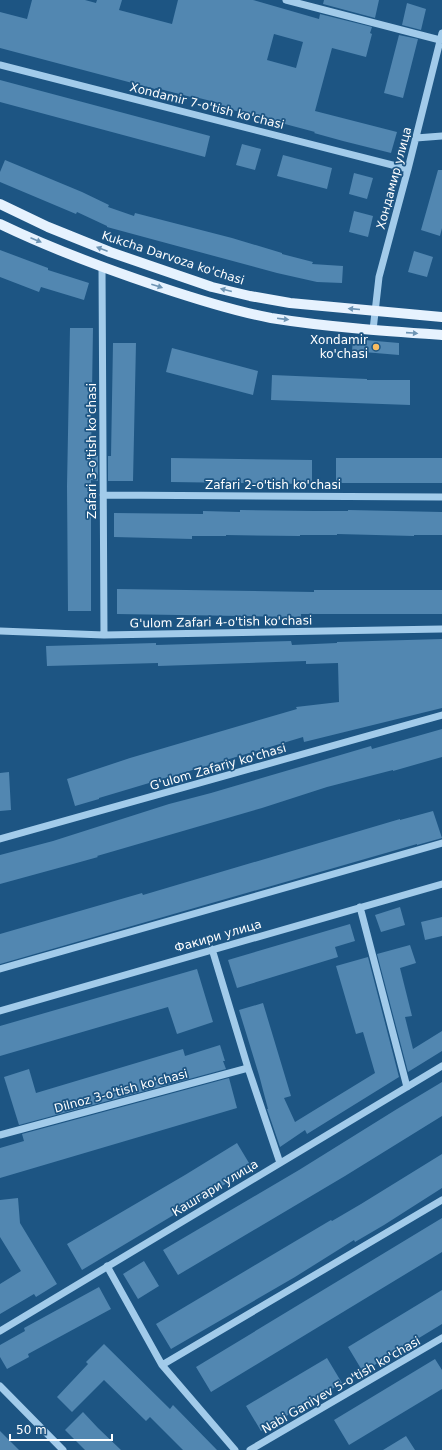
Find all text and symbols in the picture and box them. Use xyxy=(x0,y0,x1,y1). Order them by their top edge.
street label: Xondamir 7-o'tish ko'chasi xyxy=(128,80,286,132)
street label: Хондамир улица xyxy=(374,125,414,231)
street label: Kukcha Darvoza ko'chasi xyxy=(100,228,246,288)
one-way arrow xyxy=(30,237,41,243)
one-way arrow xyxy=(96,246,108,252)
one-way arrow xyxy=(152,283,164,289)
one-way arrow xyxy=(219,287,231,293)
one-way arrow xyxy=(348,306,360,312)
one-way arrow xyxy=(277,316,289,322)
one-way arrow xyxy=(406,329,418,336)
place label: Xondamir ko'chasi xyxy=(310,333,368,361)
marker: Xondamir ko'chasi xyxy=(371,342,381,352)
street label: Zafari 3-o'tish ko'chasi xyxy=(85,383,99,519)
street label: Zafari 2-o'tish ko'chasi xyxy=(205,478,341,492)
street label: G'ulom Zafari 4-o'tish ko'chasi xyxy=(130,613,312,631)
street label: G'ulom Zafariy ko'chasi xyxy=(148,741,288,793)
street label: Факири улица xyxy=(173,917,263,955)
street label: Dilnoz 3-o'tish ko'chasi xyxy=(53,1066,189,1116)
street label: Кашгари улица xyxy=(169,1157,261,1219)
street label: Nabi Ganiyev 5-o'tish ko'chasi xyxy=(259,1334,423,1436)
scale bar xyxy=(10,1416,112,1442)
text: 50 m xyxy=(16,1423,47,1437)

